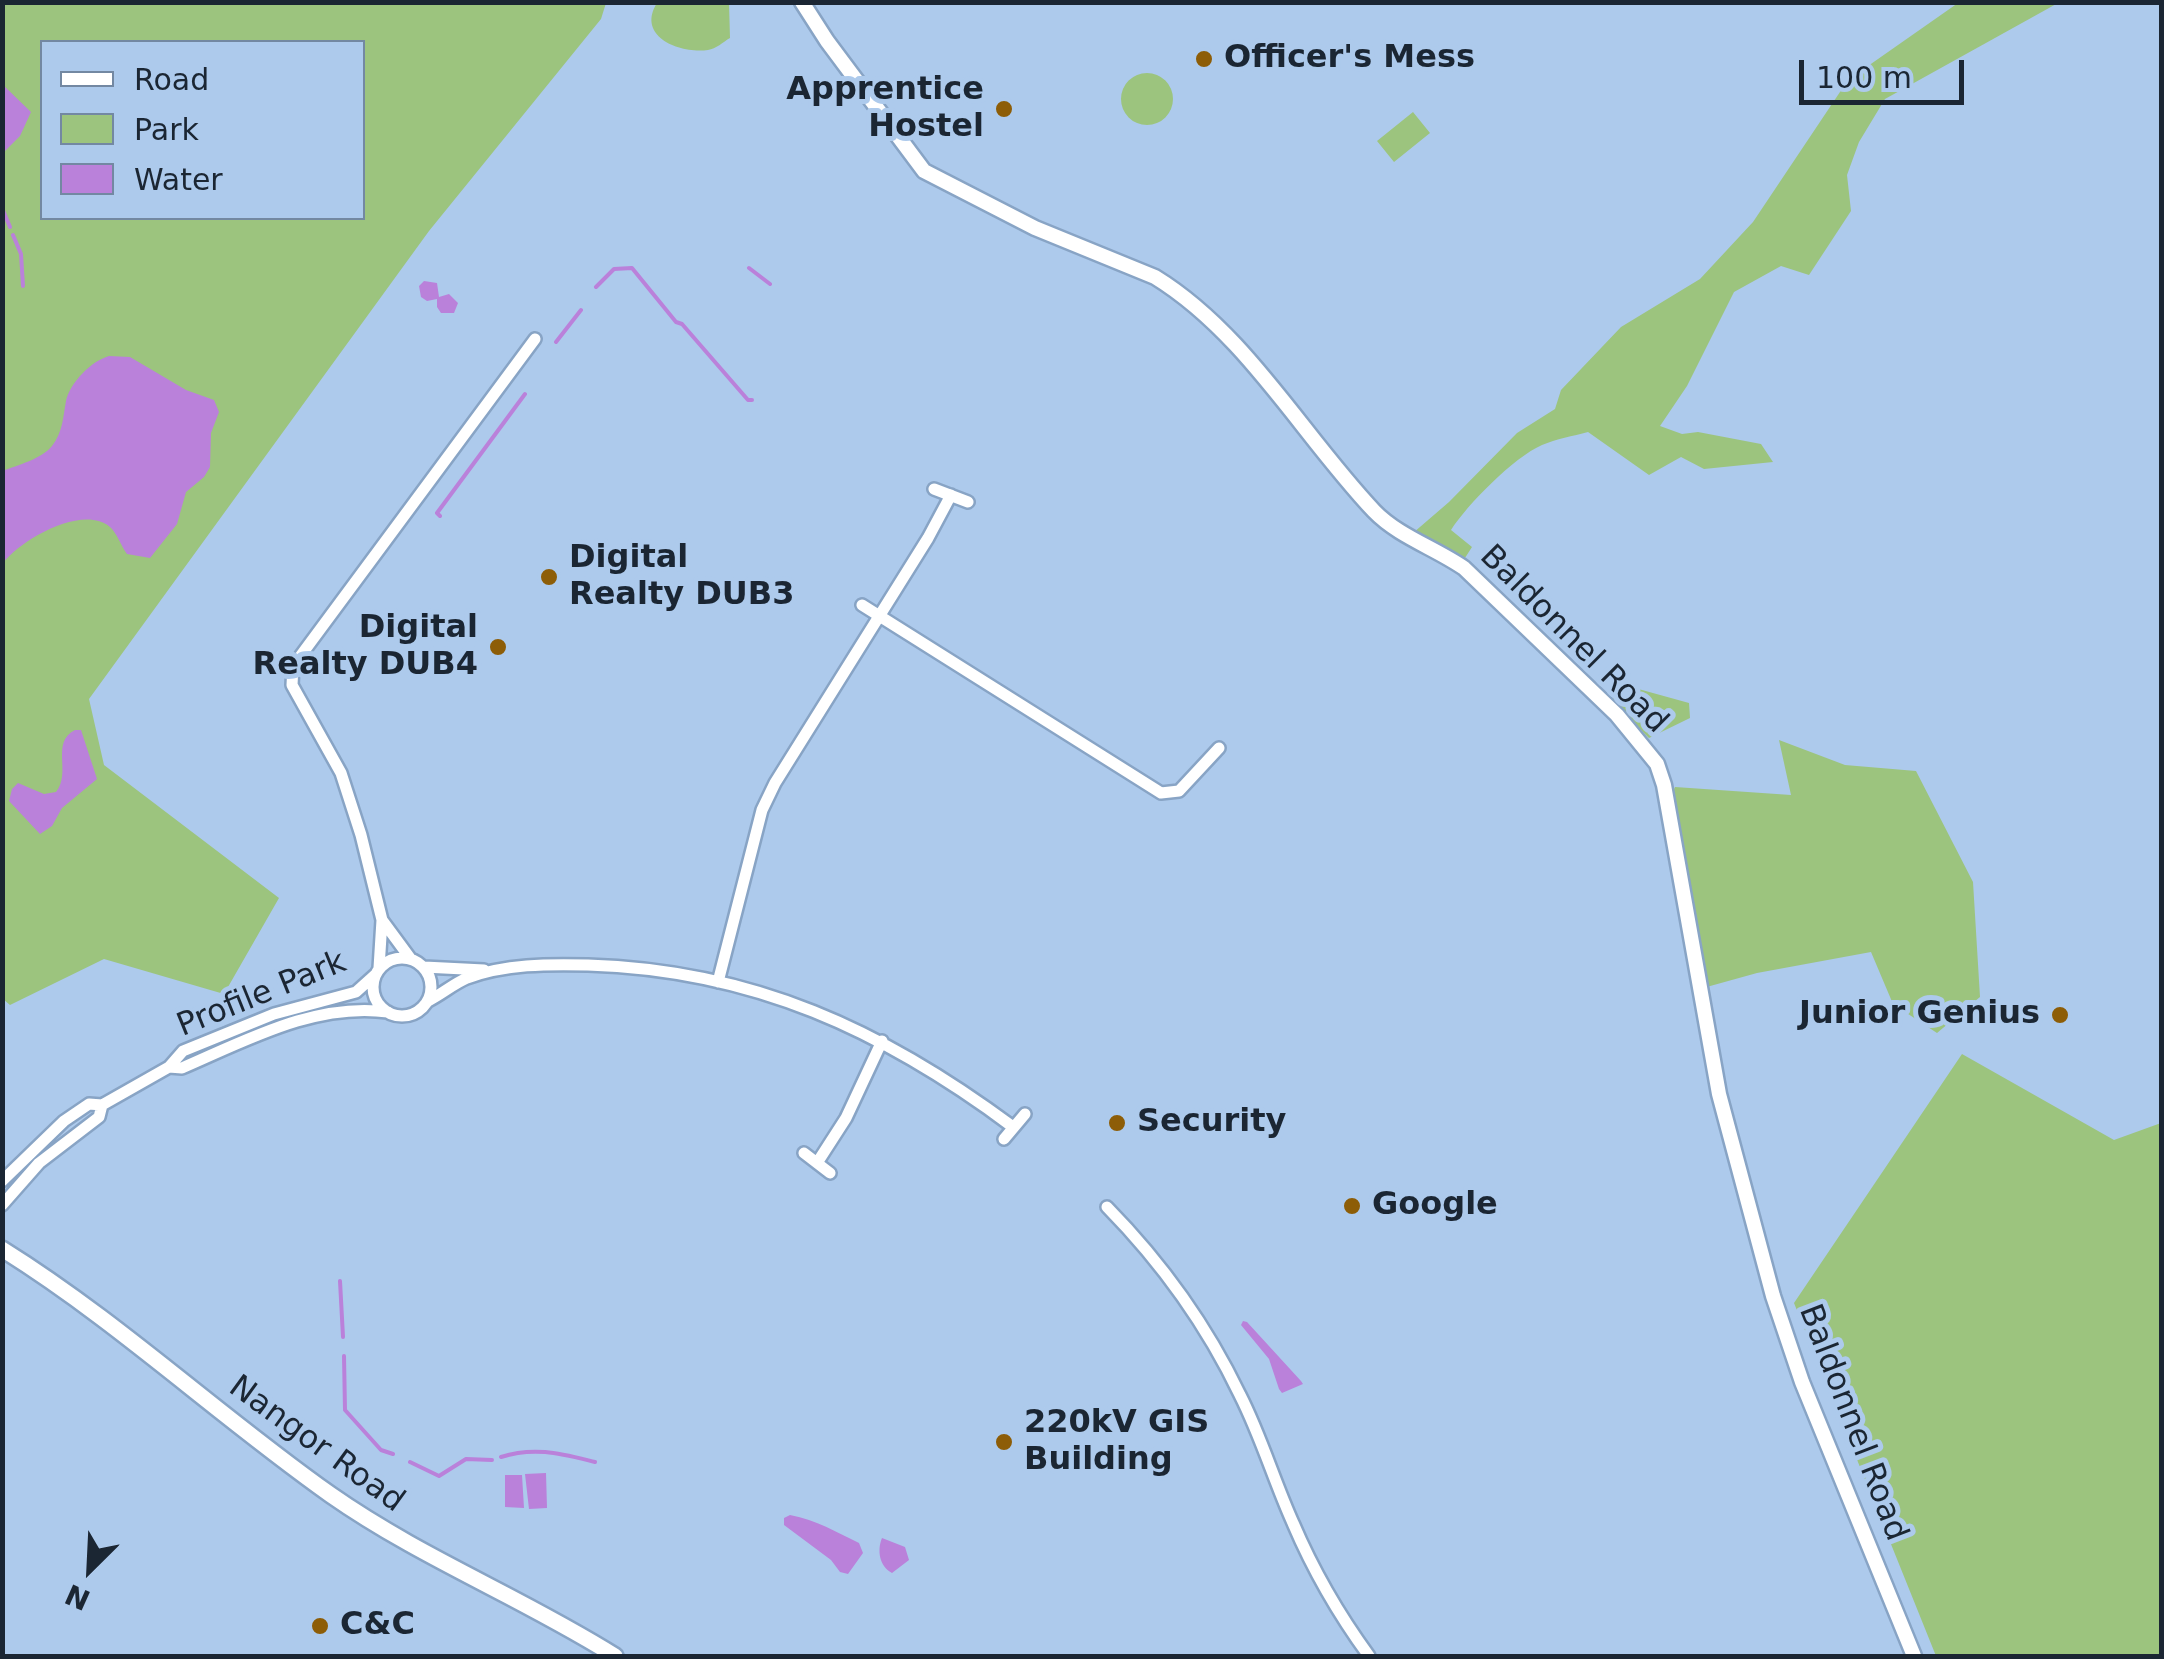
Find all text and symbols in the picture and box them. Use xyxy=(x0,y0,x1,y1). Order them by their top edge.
legend xyxy=(40,40,365,220)
place label: Officer's Mess xyxy=(1224,40,1475,78)
scale bar xyxy=(1804,40,1969,102)
marker: Officer's Mess xyxy=(1193,48,1215,70)
text: 100 m xyxy=(1816,60,1912,95)
text: Road xyxy=(134,62,209,97)
place label: Apprentice Hostel xyxy=(786,72,984,147)
marker: Apprentice Hostel xyxy=(993,98,1015,120)
text: Park xyxy=(134,112,199,147)
text: Water xyxy=(134,162,223,197)
street label: Baldonnel Road xyxy=(1471,538,1675,742)
place label: Digital Realty DUB3 xyxy=(569,540,794,615)
marker: Digital Realty DUB3 xyxy=(538,566,560,588)
place label: Digital Realty DUB4 xyxy=(253,610,478,685)
marker: Digital Realty DUB4 xyxy=(487,636,509,658)
street label: Profile Park xyxy=(172,944,352,1046)
place label: Junior Genius xyxy=(1799,996,2040,1034)
marker: Junior Genius xyxy=(2049,1004,2071,1026)
place label: Security xyxy=(1137,1104,1286,1142)
marker: Security xyxy=(1106,1112,1128,1134)
place label: Google xyxy=(1372,1187,1498,1225)
marker: Google xyxy=(1341,1195,1363,1217)
street label: Baldonnel Road xyxy=(1789,1299,1915,1547)
street label: Nangor Road xyxy=(221,1369,411,1521)
place label: 220kV GIS Building xyxy=(1024,1405,1209,1480)
marker: 220kV GIS Building xyxy=(993,1431,1015,1453)
north arrow xyxy=(40,1519,140,1619)
text: N xyxy=(60,1577,95,1617)
place label: C&C xyxy=(340,1607,415,1645)
marker: C&C xyxy=(309,1615,331,1637)

